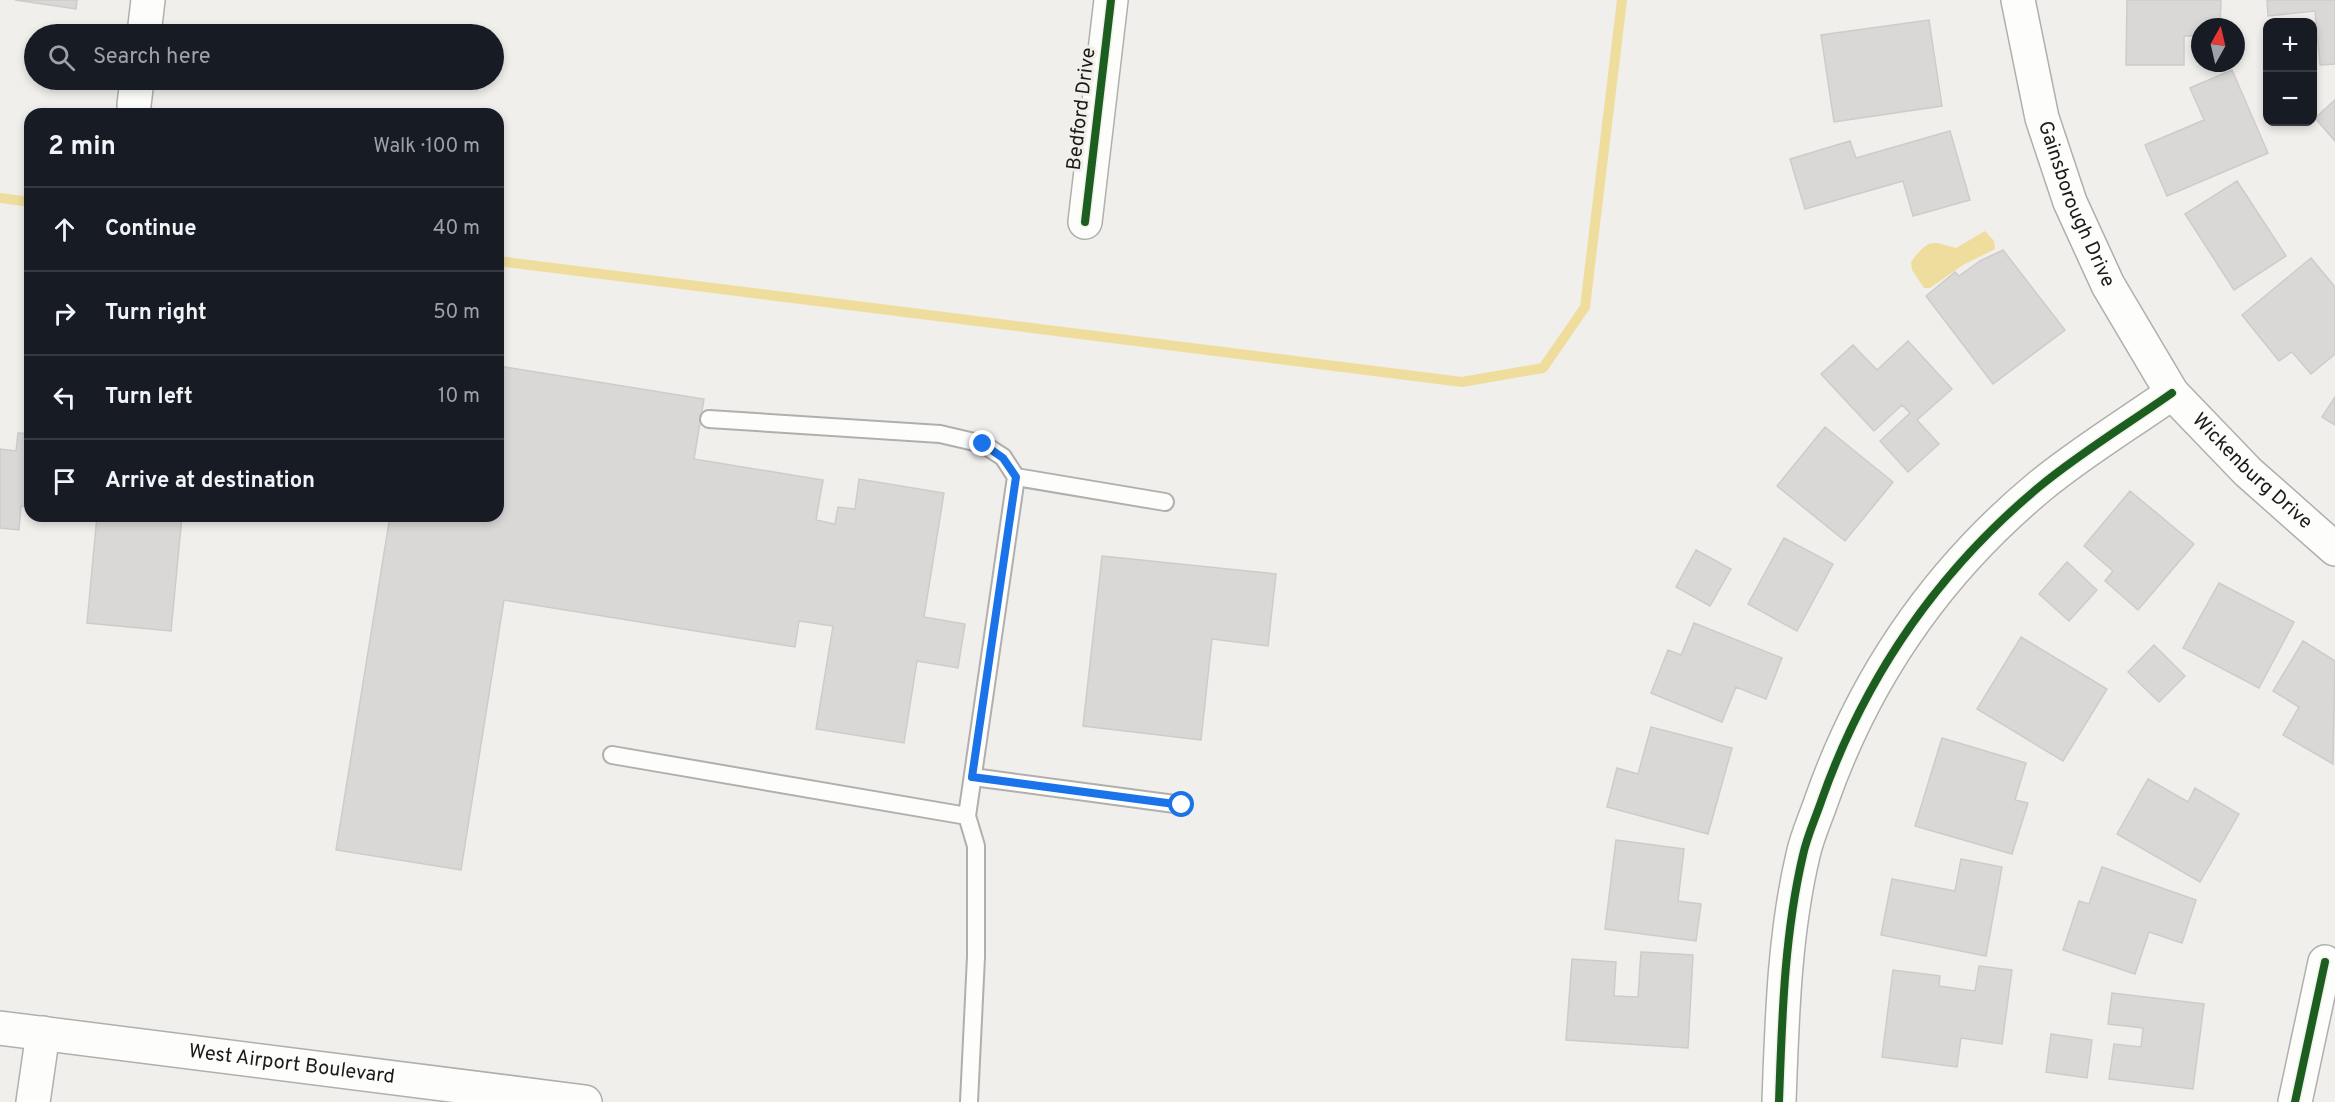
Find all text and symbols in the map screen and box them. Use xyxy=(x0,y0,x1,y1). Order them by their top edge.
north arrow xyxy=(2191,18,2245,72)
map controls xyxy=(2263,18,2317,126)
button: + xyxy=(2263,18,2317,72)
search box xyxy=(24,24,504,90)
icon: search xyxy=(45,41,78,74)
text: Search here xyxy=(93,44,211,71)
street label: Bedford Drive xyxy=(1062,46,1102,172)
button: − xyxy=(2263,72,2317,126)
street label: Gainsborough Drive xyxy=(2031,118,2120,292)
text: 2 min xyxy=(48,131,116,164)
text: Walk · 100 m xyxy=(373,134,480,160)
icon: ahead xyxy=(48,213,81,246)
text: Continue xyxy=(105,216,196,243)
text: 40 m xyxy=(433,216,480,242)
icon: right xyxy=(48,297,81,330)
text: Turn right xyxy=(105,300,207,327)
text: 50 m xyxy=(433,300,480,326)
icon: left xyxy=(48,381,81,414)
text: Turn left xyxy=(105,384,193,411)
text: 10 m xyxy=(438,384,480,410)
street label: Wickenburg Drive xyxy=(2186,408,2318,536)
route end xyxy=(969,430,995,456)
icon: arrive xyxy=(48,465,81,498)
text: Arrive at destination xyxy=(105,468,315,495)
route start xyxy=(1168,791,1194,817)
street label: West Airport Boulevard xyxy=(187,1039,396,1091)

